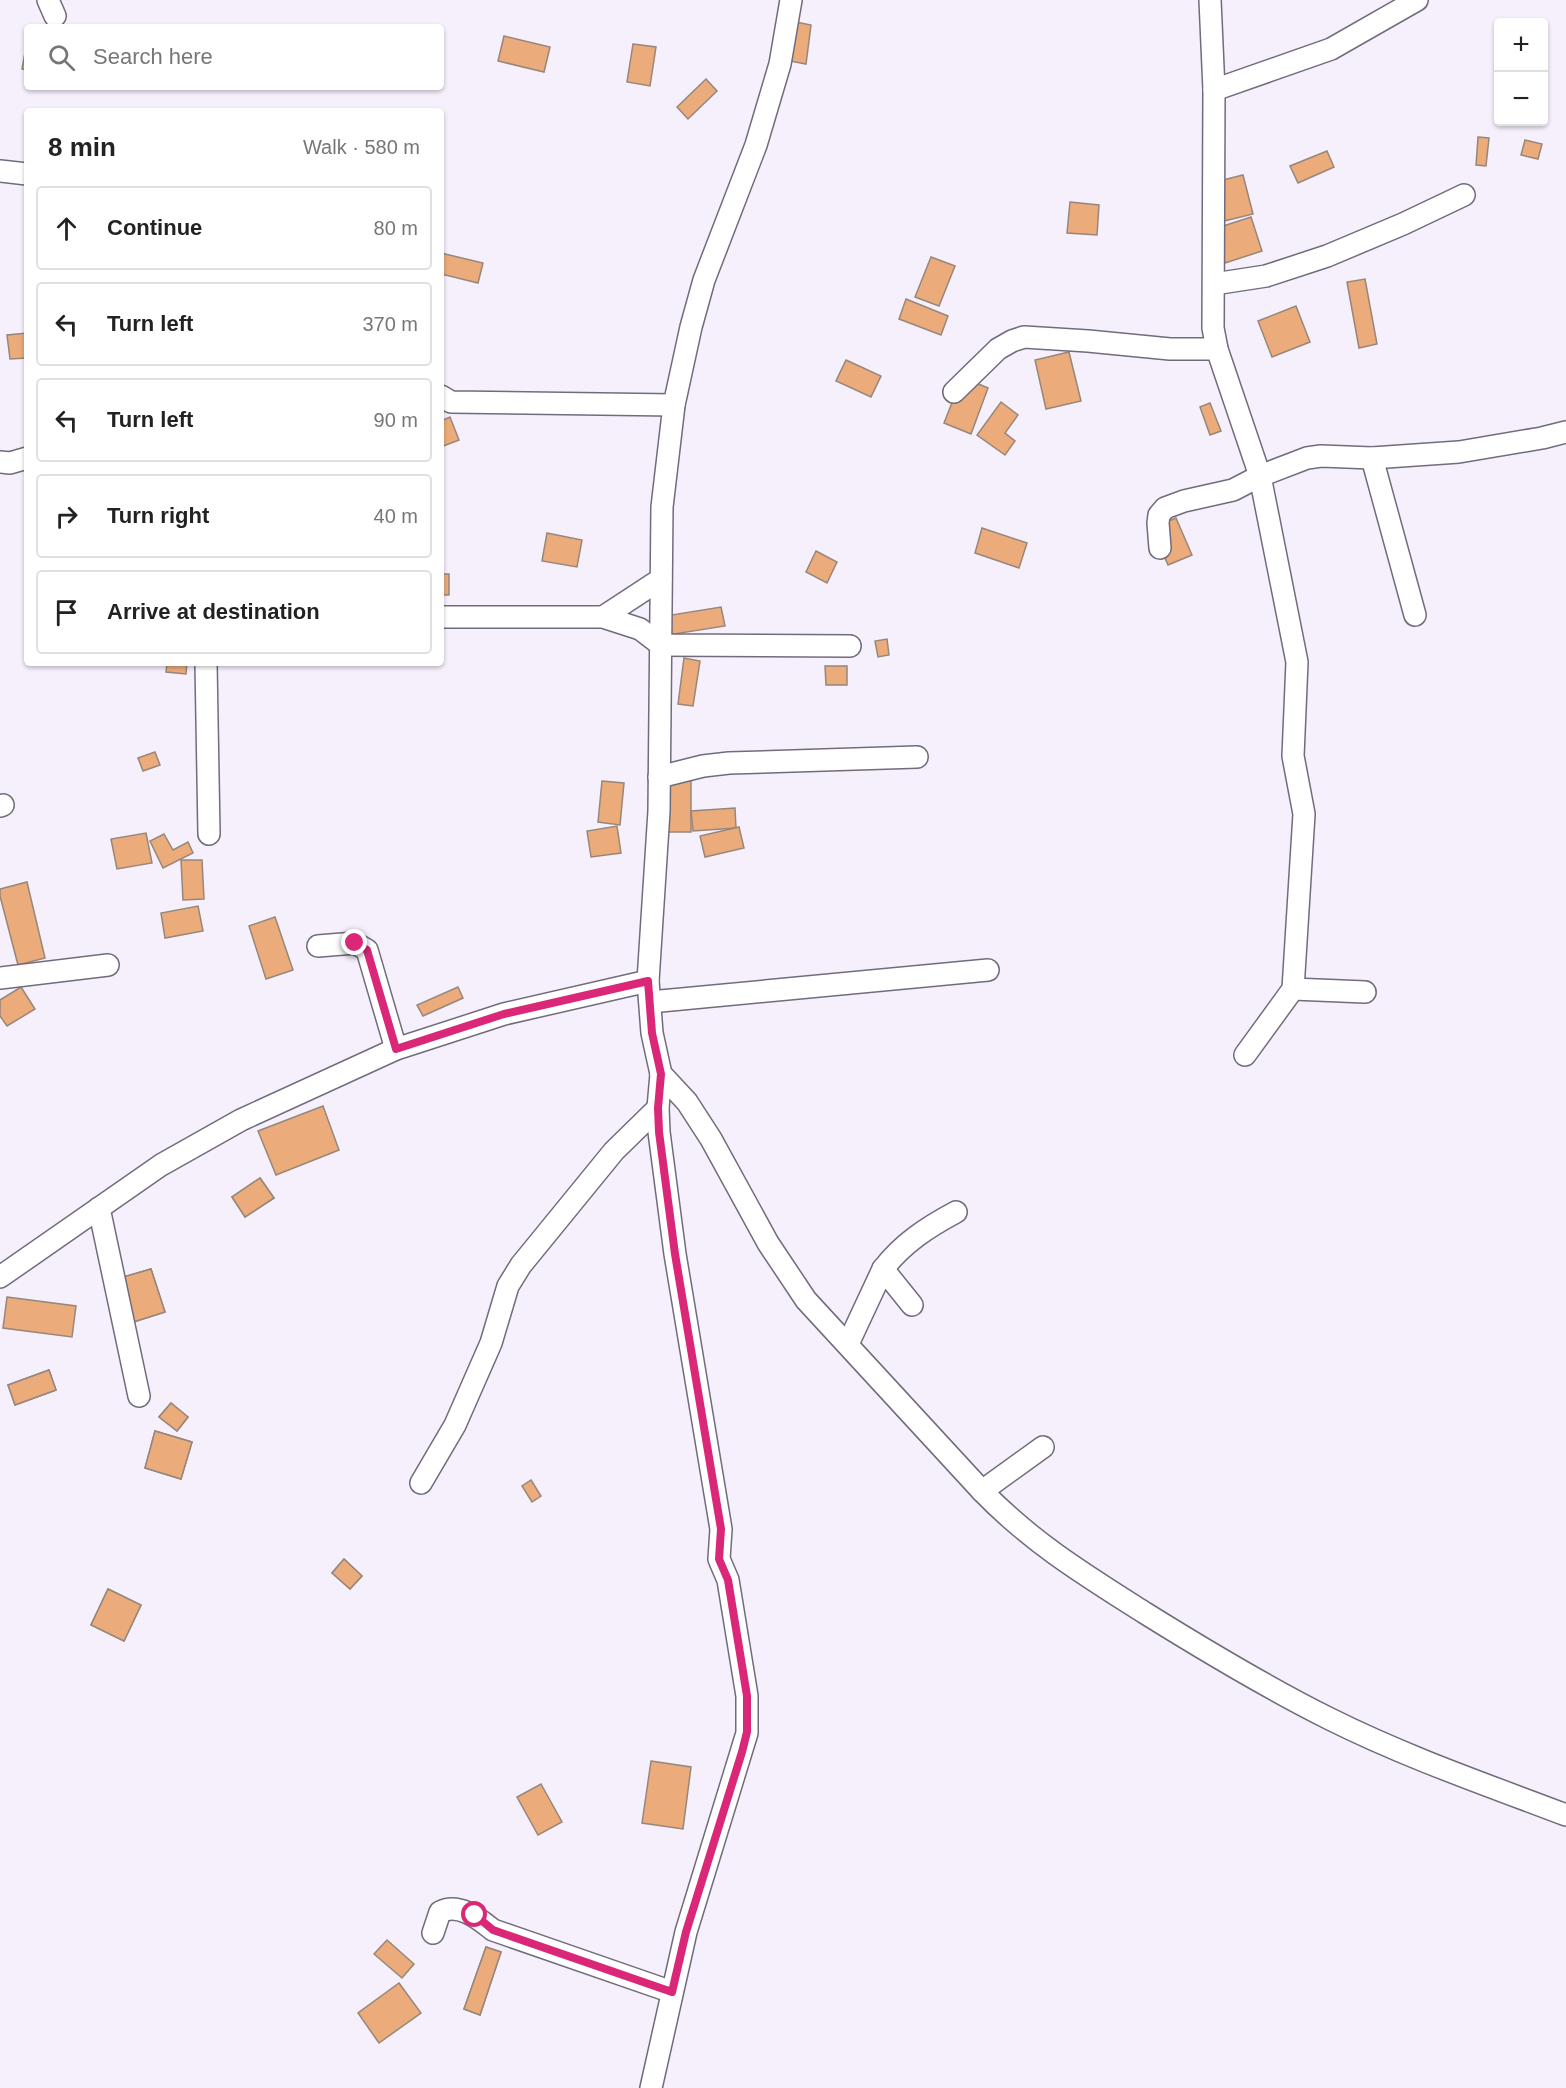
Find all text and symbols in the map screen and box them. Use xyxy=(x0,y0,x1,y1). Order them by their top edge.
map controls xyxy=(1494,18,1548,126)
button: + xyxy=(1494,18,1548,72)
search box xyxy=(24,24,444,90)
icon: search xyxy=(45,41,78,74)
text: Search here xyxy=(93,44,213,69)
button: − xyxy=(1494,72,1548,126)
text: 8 min xyxy=(48,132,116,162)
text: Walk · 580 m xyxy=(303,136,420,158)
icon: ahead xyxy=(50,212,83,245)
text: Continue xyxy=(107,215,202,240)
text: 80 m xyxy=(374,217,418,239)
icon: left xyxy=(50,308,83,341)
text: Turn left xyxy=(107,311,193,336)
text: 370 m xyxy=(362,313,418,335)
icon: left xyxy=(50,404,83,437)
text: Turn left xyxy=(107,407,193,432)
text: 90 m xyxy=(374,409,418,431)
icon: right xyxy=(50,500,83,533)
text: Turn right xyxy=(107,503,209,528)
text: 40 m xyxy=(374,505,418,527)
icon: arrive xyxy=(50,596,83,629)
text: Arrive at destination xyxy=(107,599,320,624)
route end xyxy=(341,929,367,955)
route start xyxy=(461,1901,487,1927)

